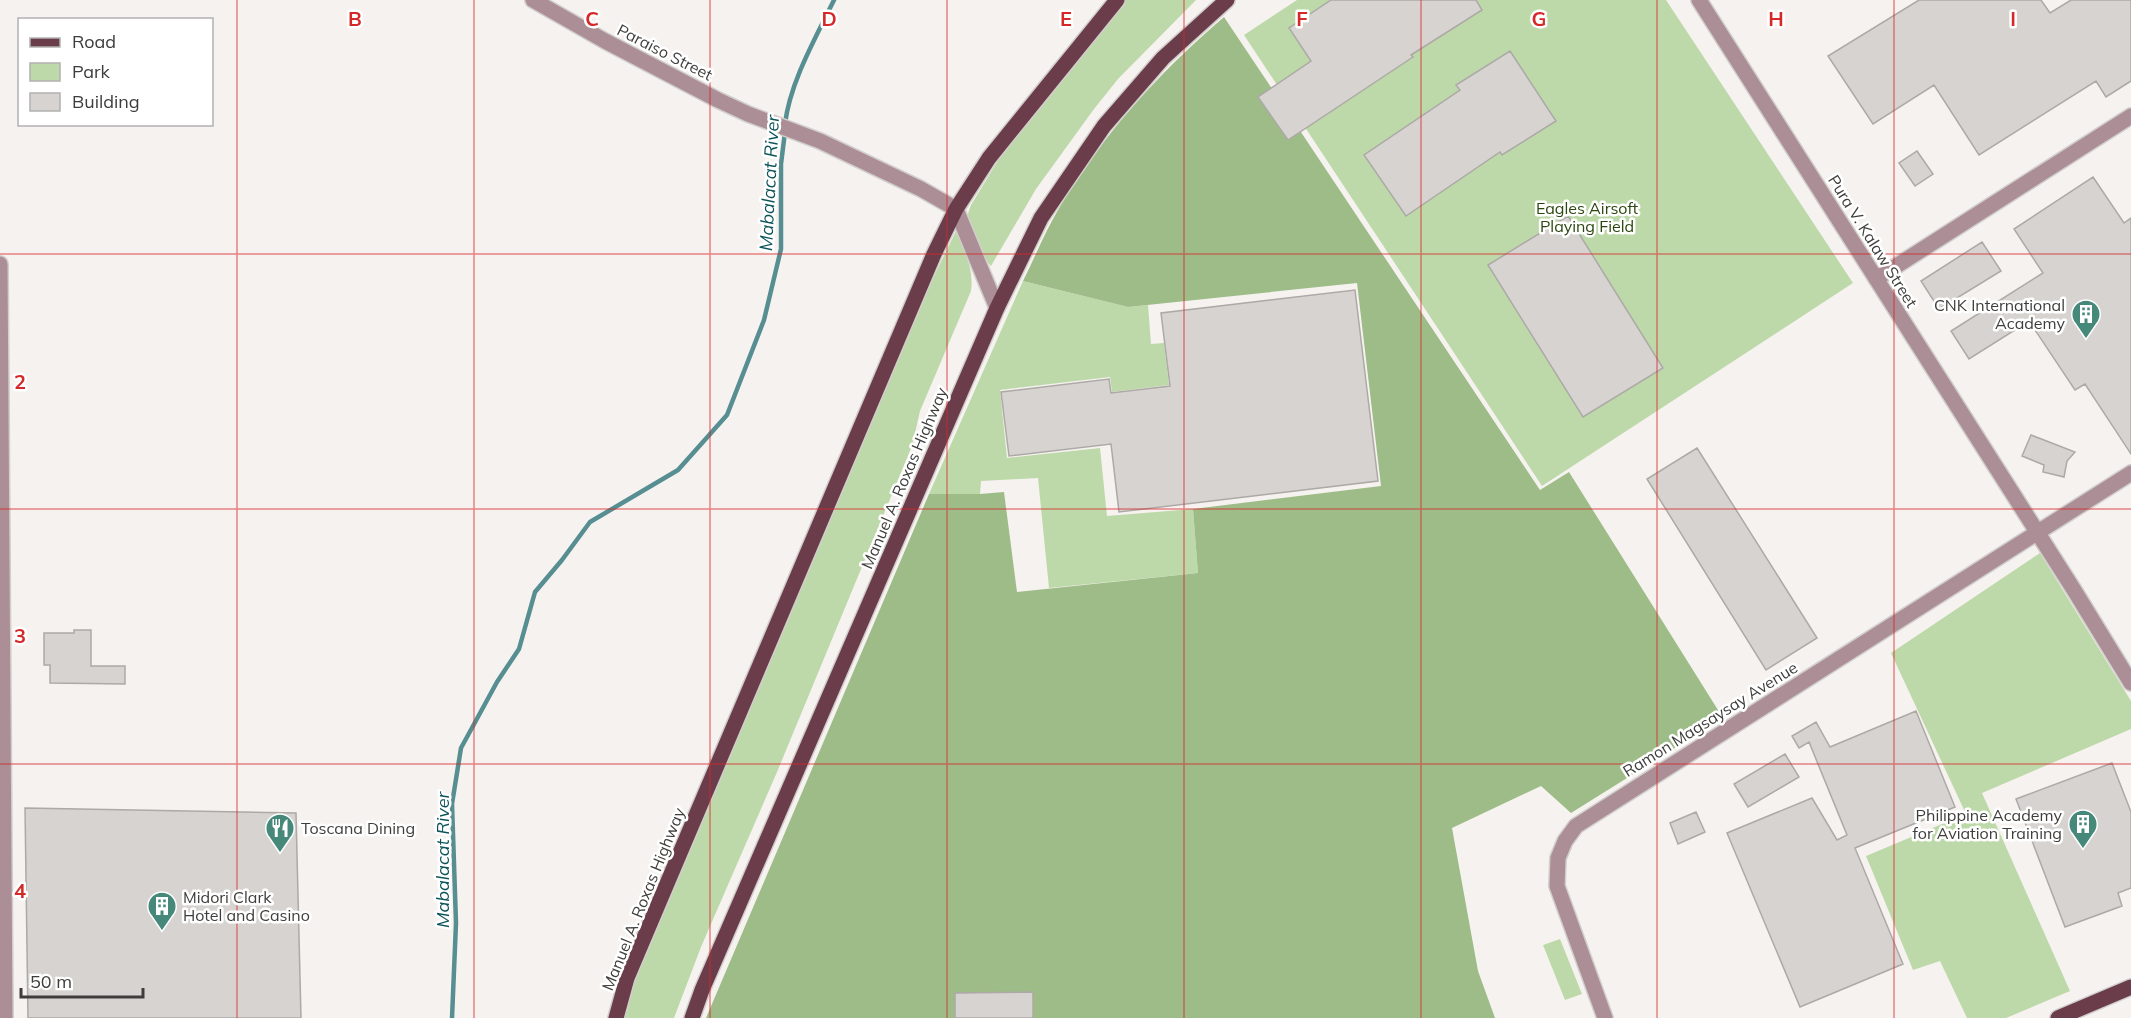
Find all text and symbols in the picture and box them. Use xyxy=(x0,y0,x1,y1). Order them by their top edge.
text: B xyxy=(348,6,362,31)
text: C xyxy=(585,6,599,31)
text: D xyxy=(821,6,837,31)
text: E xyxy=(1060,6,1072,31)
text: F xyxy=(1296,6,1308,31)
text: G xyxy=(1532,6,1546,31)
text: H xyxy=(1768,6,1784,31)
text: I xyxy=(2010,6,2016,31)
legend xyxy=(18,18,213,126)
street label: Paraiso Street xyxy=(614,19,716,85)
text: Road xyxy=(72,30,116,53)
text: Park xyxy=(72,60,111,83)
text: Building xyxy=(72,90,140,113)
water label: Mabalacat River xyxy=(754,113,784,252)
street label: Pura V. Kalaw Street xyxy=(1824,171,1922,311)
park label: Eagles Airsoft Playing Field xyxy=(1536,198,1638,236)
place label: CNK International Academy xyxy=(1934,295,2066,333)
building icon: CNK International Academy xyxy=(2070,298,2102,340)
text: 2 xyxy=(14,369,26,394)
street label: Manuel A. Roxas Highway xyxy=(857,384,952,572)
text: 3 xyxy=(14,623,26,648)
street label: Ramon Magsaysay Avenue xyxy=(1619,657,1801,781)
water label: Mabalacat River xyxy=(431,791,454,928)
street label: Manuel A. Roxas Highway xyxy=(597,804,689,993)
place label: Philippine Academy for Aviation Training xyxy=(1913,805,2062,843)
building icon: Philippine Academy for Aviation Training xyxy=(2067,808,2099,850)
restaurant icon: Toscana Dining xyxy=(264,812,296,854)
place label: Toscana Dining xyxy=(301,818,415,838)
text: 4 xyxy=(14,878,26,903)
place label: Midori Clark Hotel and Casino xyxy=(183,887,310,925)
building icon: Midori Clark Hotel and Casino xyxy=(146,890,178,932)
scale bar xyxy=(21,961,142,999)
text: 50 m xyxy=(30,970,72,993)

